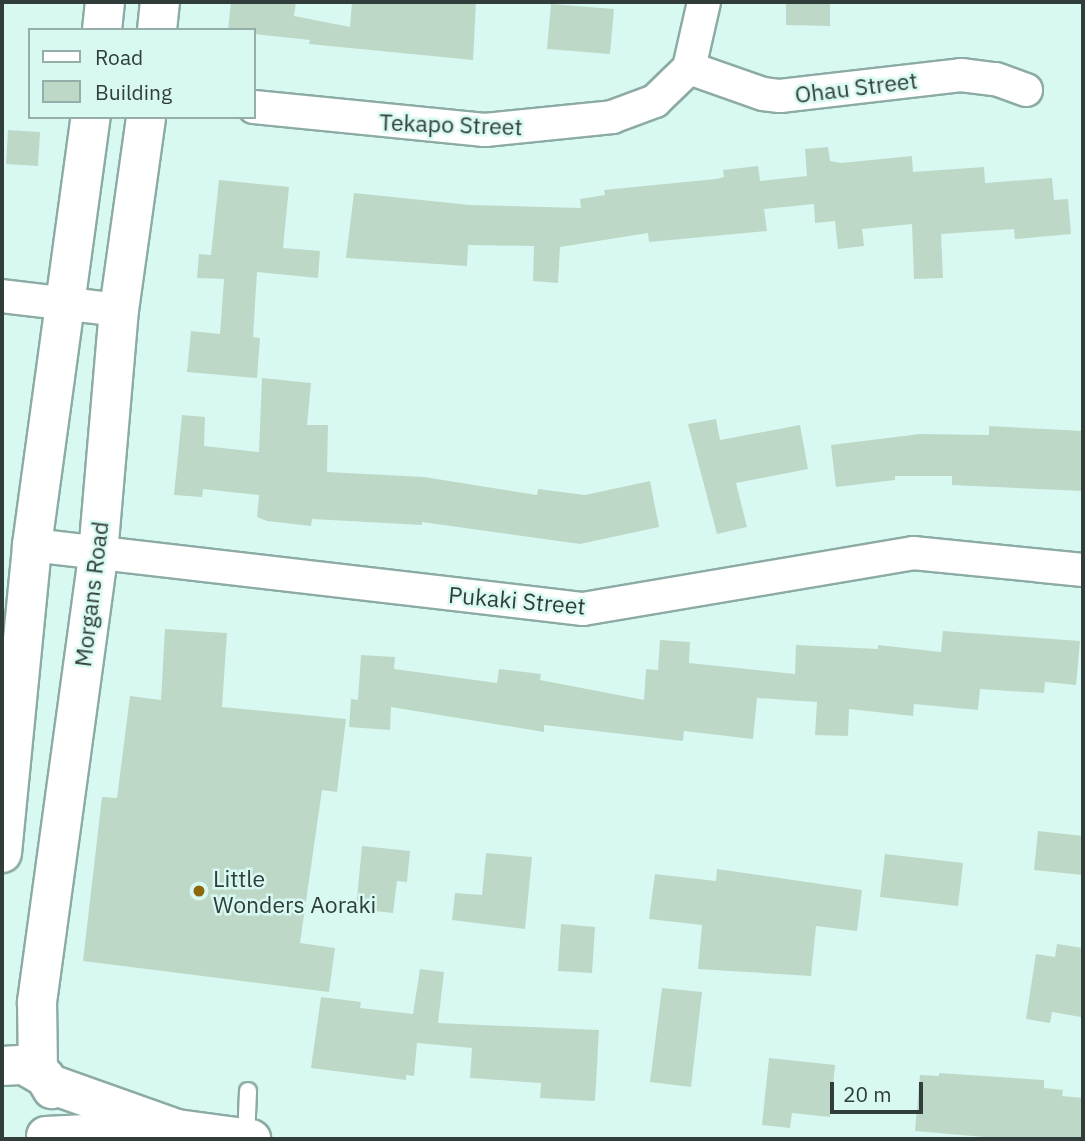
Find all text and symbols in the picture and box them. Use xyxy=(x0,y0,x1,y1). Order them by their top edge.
legend xyxy=(28,28,256,119)
text: Road xyxy=(95,43,143,71)
street label: Ohau Street xyxy=(793,66,919,108)
text: Building xyxy=(95,78,172,106)
street label: Tekapo Street xyxy=(379,108,523,140)
street label: Morgans Road xyxy=(68,520,114,668)
street label: Pukaki Street xyxy=(447,580,587,620)
place label: Little Wonders Aoraki xyxy=(213,864,376,918)
marker: Little Wonders Aoraki xyxy=(191,883,207,899)
scale bar xyxy=(833,1068,926,1112)
text: 20 m xyxy=(843,1080,892,1108)

